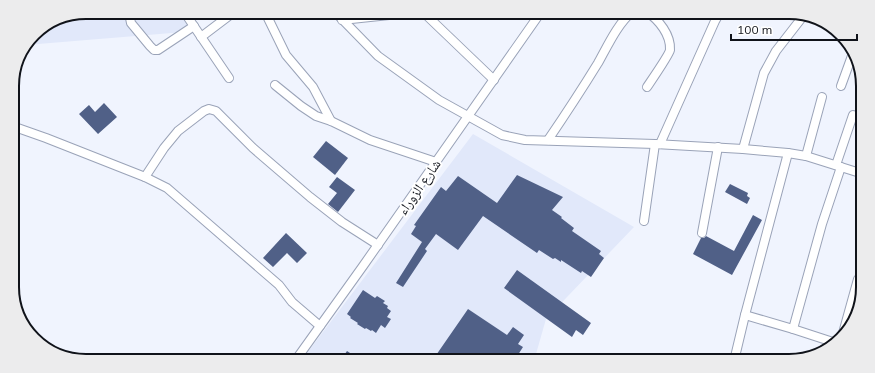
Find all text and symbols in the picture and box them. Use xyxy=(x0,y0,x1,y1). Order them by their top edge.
scale bar xyxy=(731,16,857,42)
text: 100 m xyxy=(737,22,772,37)
street label: شارع الزوراء xyxy=(393,156,445,219)

